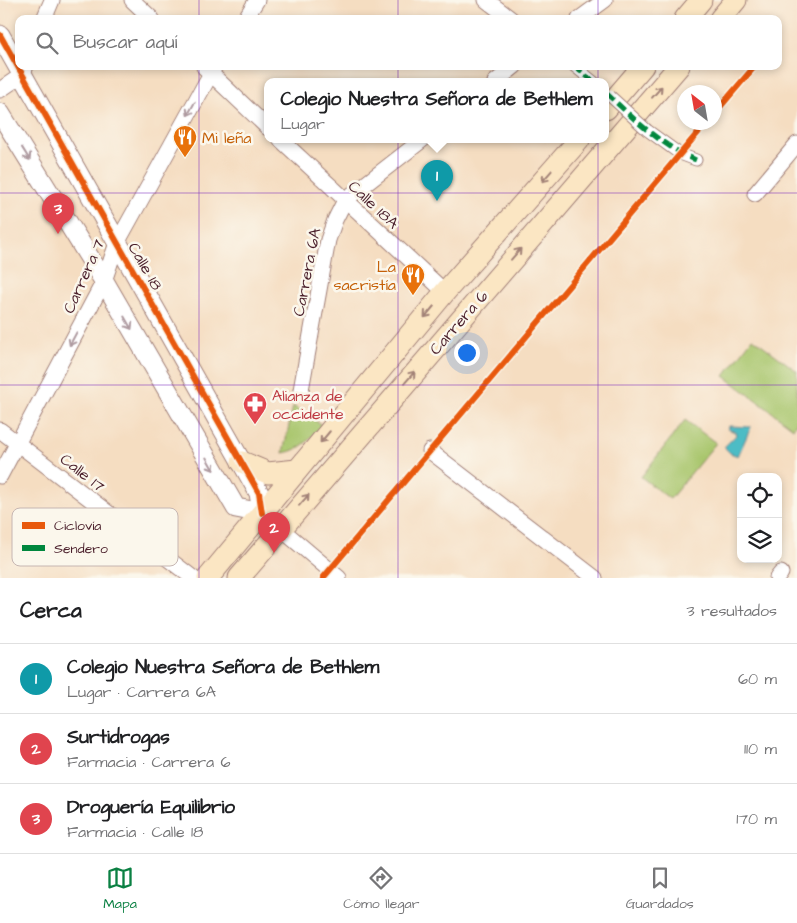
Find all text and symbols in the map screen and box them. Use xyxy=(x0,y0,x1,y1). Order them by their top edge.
search box xyxy=(15,15,782,70)
icon: search xyxy=(33,29,61,57)
text: Buscar aquí xyxy=(73,29,177,56)
popup xyxy=(264,78,609,143)
one-way arrow xyxy=(651,85,663,98)
north arrow xyxy=(677,85,722,130)
text: Colegio Nuestra Señora de Bethlem xyxy=(280,86,593,113)
one-way arrow xyxy=(185,101,195,115)
text: Lugar xyxy=(280,113,325,135)
restaurant icon: Mi leña xyxy=(172,124,198,158)
place label: Mi leña xyxy=(202,127,251,149)
one-way arrow xyxy=(21,147,31,161)
pin: 1 xyxy=(421,160,453,201)
one-way arrow xyxy=(541,170,553,183)
street label: Calle 18A xyxy=(343,175,404,234)
pin: 3 xyxy=(42,193,74,234)
street label: Carrera 6A xyxy=(288,226,326,318)
street label: Carrera 7 xyxy=(58,236,110,317)
street label: Calle 18 xyxy=(123,238,168,295)
one-way arrow xyxy=(511,248,522,261)
place label: La sacristía xyxy=(333,256,396,296)
restaurant icon: La sacristía xyxy=(400,262,426,296)
street label: Carrera 6 xyxy=(424,286,493,360)
one-way arrow xyxy=(423,306,434,319)
one-way arrow xyxy=(124,315,134,330)
one-way arrow xyxy=(67,332,77,346)
your location xyxy=(454,340,480,366)
one-way arrow xyxy=(404,371,416,384)
place label: Alianza de occidente xyxy=(272,385,344,425)
pharmacy icon: Alianza de occidente xyxy=(242,391,268,425)
one-way arrow xyxy=(319,430,330,443)
street label: Calle 17 xyxy=(55,448,110,497)
one-way arrow xyxy=(205,456,215,470)
map controls xyxy=(737,473,782,563)
button: locate xyxy=(737,473,782,518)
one-way arrow xyxy=(298,494,310,507)
legend xyxy=(12,508,178,566)
pin: 2 xyxy=(258,512,290,553)
text: Ciclovía xyxy=(54,516,101,536)
button: layers xyxy=(737,518,782,563)
text: Sendero xyxy=(54,539,108,559)
text: Cerca xyxy=(20,596,82,625)
text: 3 resultados xyxy=(686,600,777,622)
text: Colegio Nuestra Señora de Bethlem xyxy=(67,654,379,681)
text: 1 xyxy=(35,668,37,690)
text: 60 m xyxy=(738,668,777,690)
text: Lugar · Carrera 6A xyxy=(67,681,216,703)
text: Surtidrogas xyxy=(67,724,170,751)
text: 2 xyxy=(31,738,41,760)
text: 110 m xyxy=(744,738,777,760)
text: Farmacia · Carrera 6 xyxy=(67,751,231,773)
text: Droguería Equilibrio xyxy=(67,794,235,821)
text: 3 xyxy=(32,808,40,830)
text: 170 m xyxy=(736,808,777,830)
text: Farmacia · Calle 18 xyxy=(67,821,203,843)
tab: Mapa xyxy=(103,864,137,914)
tab: Cómo llegar xyxy=(343,864,419,914)
tab: Guardados xyxy=(626,864,694,914)

